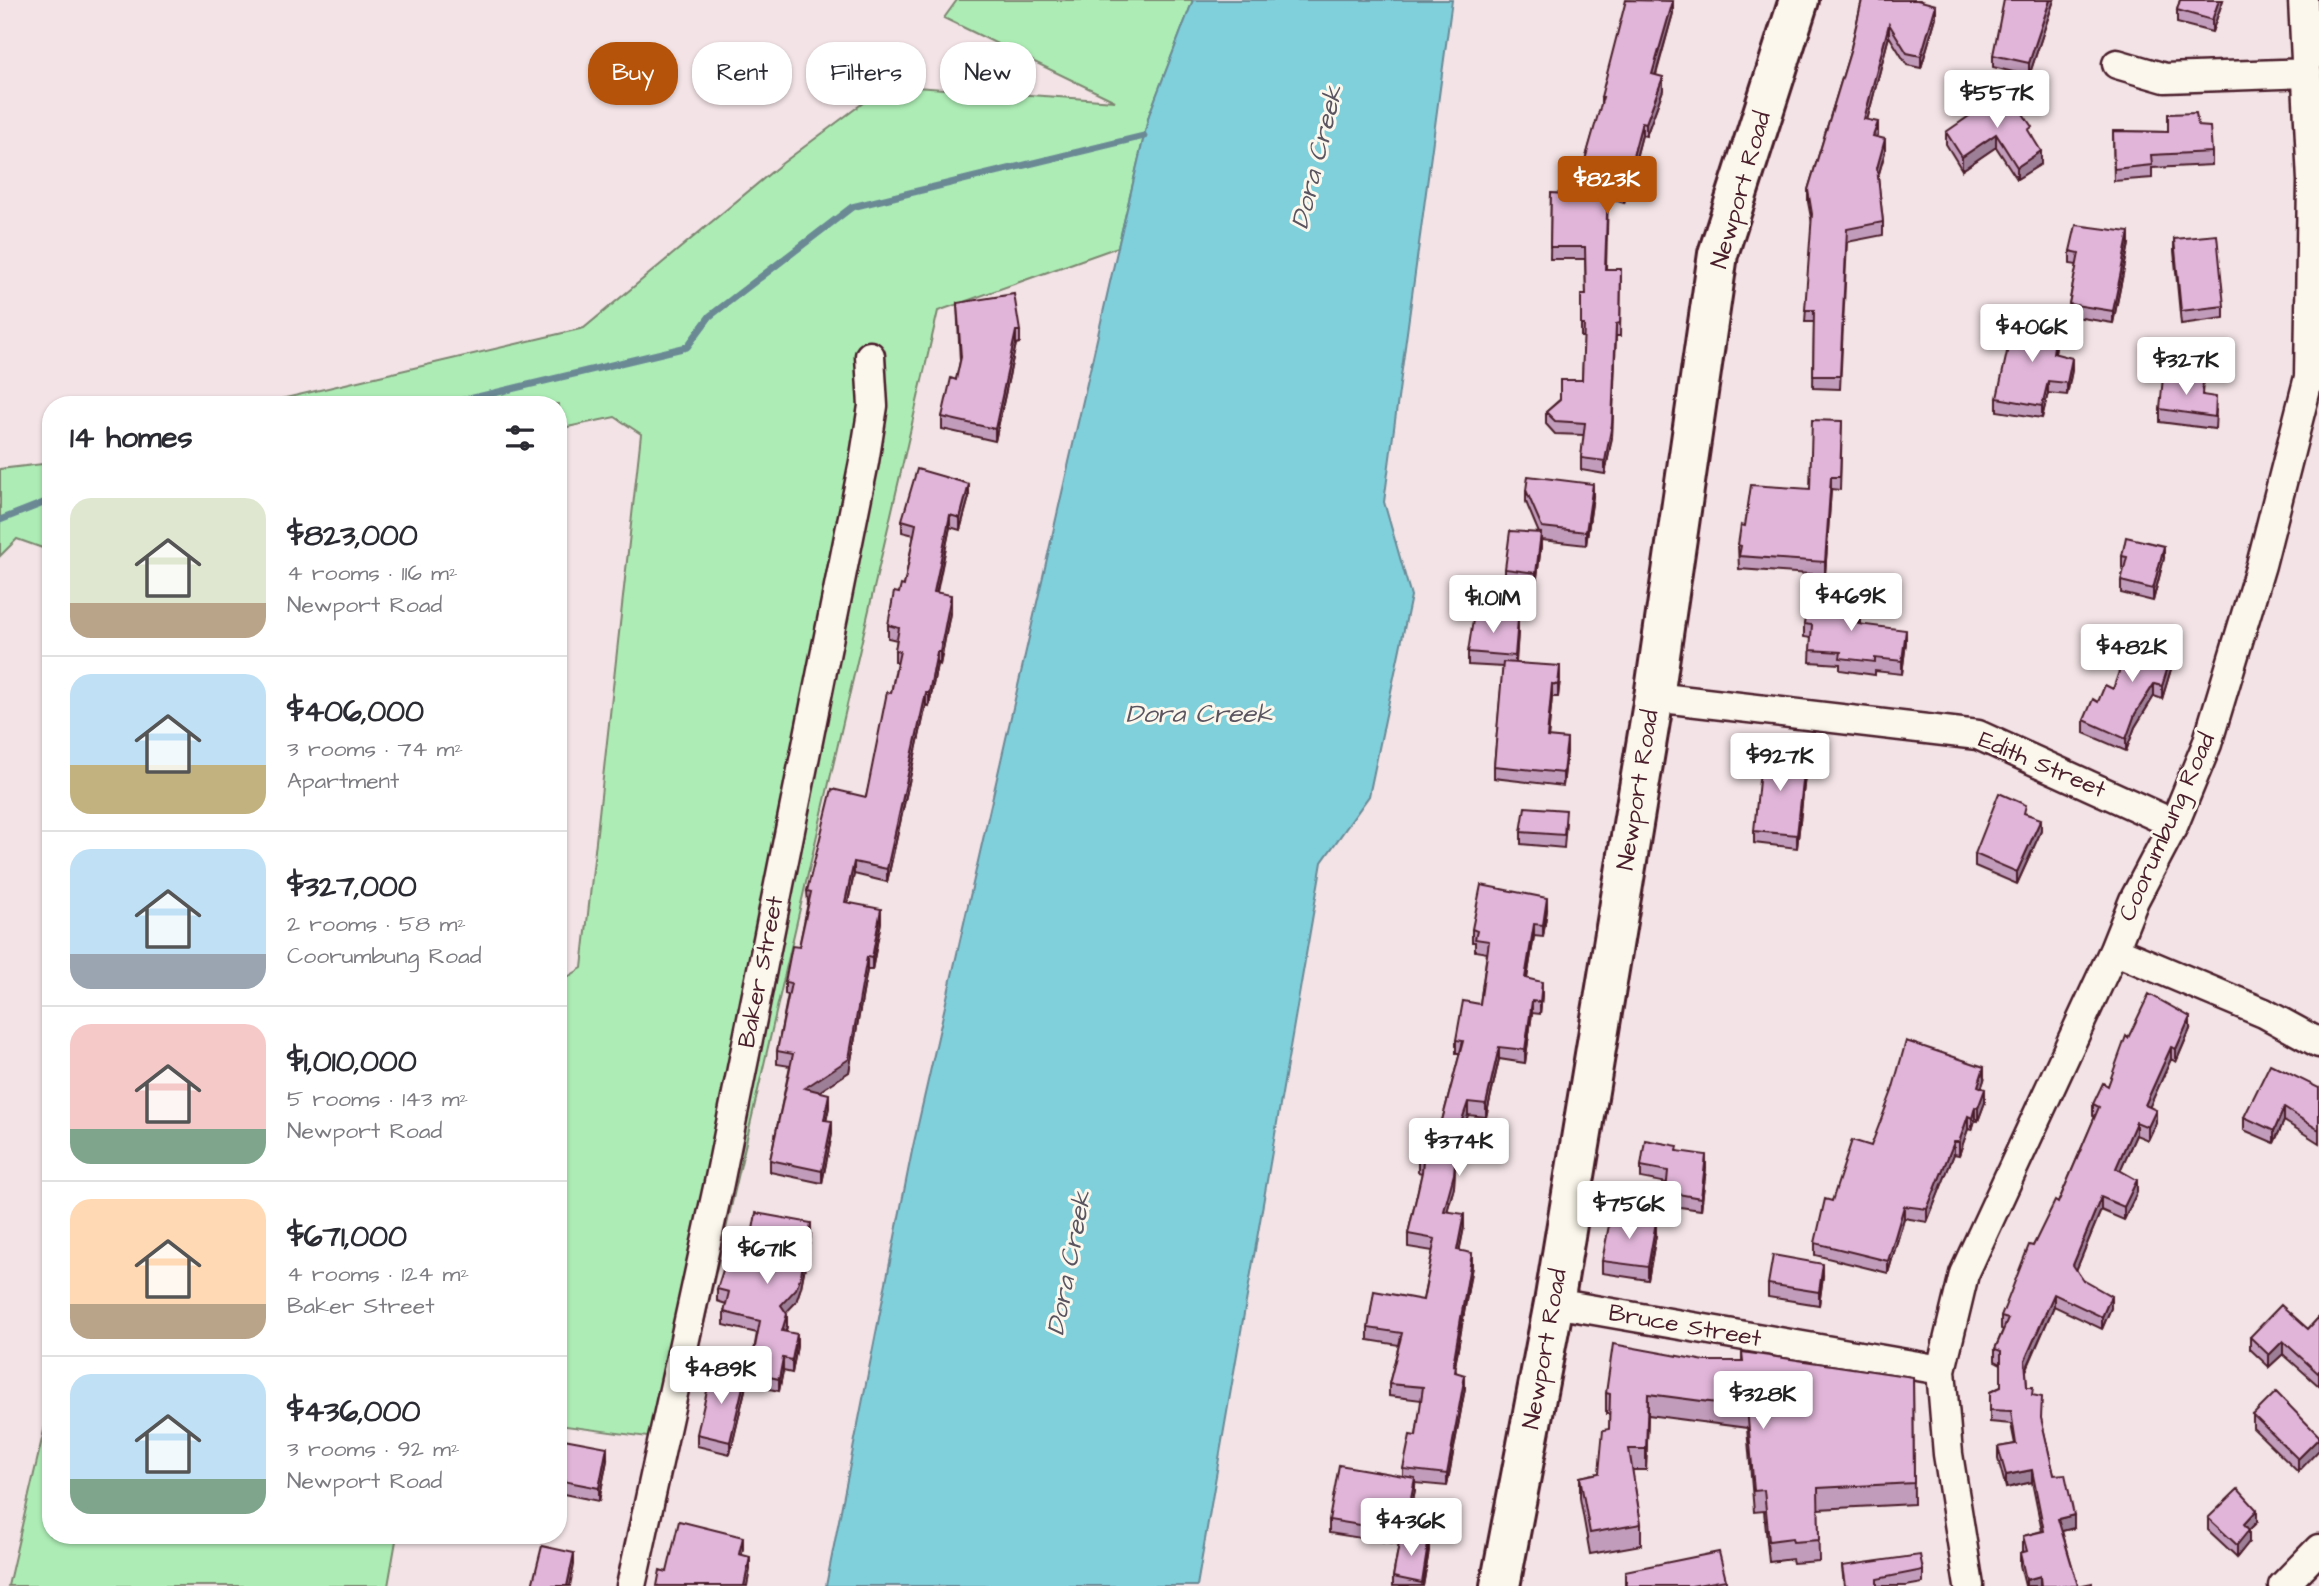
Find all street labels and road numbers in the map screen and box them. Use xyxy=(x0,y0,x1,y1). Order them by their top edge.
street label: Newport Road xyxy=(1702,107,1780,273)
street label: Newport Road xyxy=(1609,707,1667,873)
street label: Edith Street xyxy=(1973,723,2111,807)
street label: Coorumbung Road xyxy=(2110,727,2225,927)
street label: Baker Street xyxy=(730,893,792,1051)
street label: Newport Road xyxy=(1514,1266,1576,1432)
street label: Bruce Street xyxy=(1606,1296,1764,1356)

